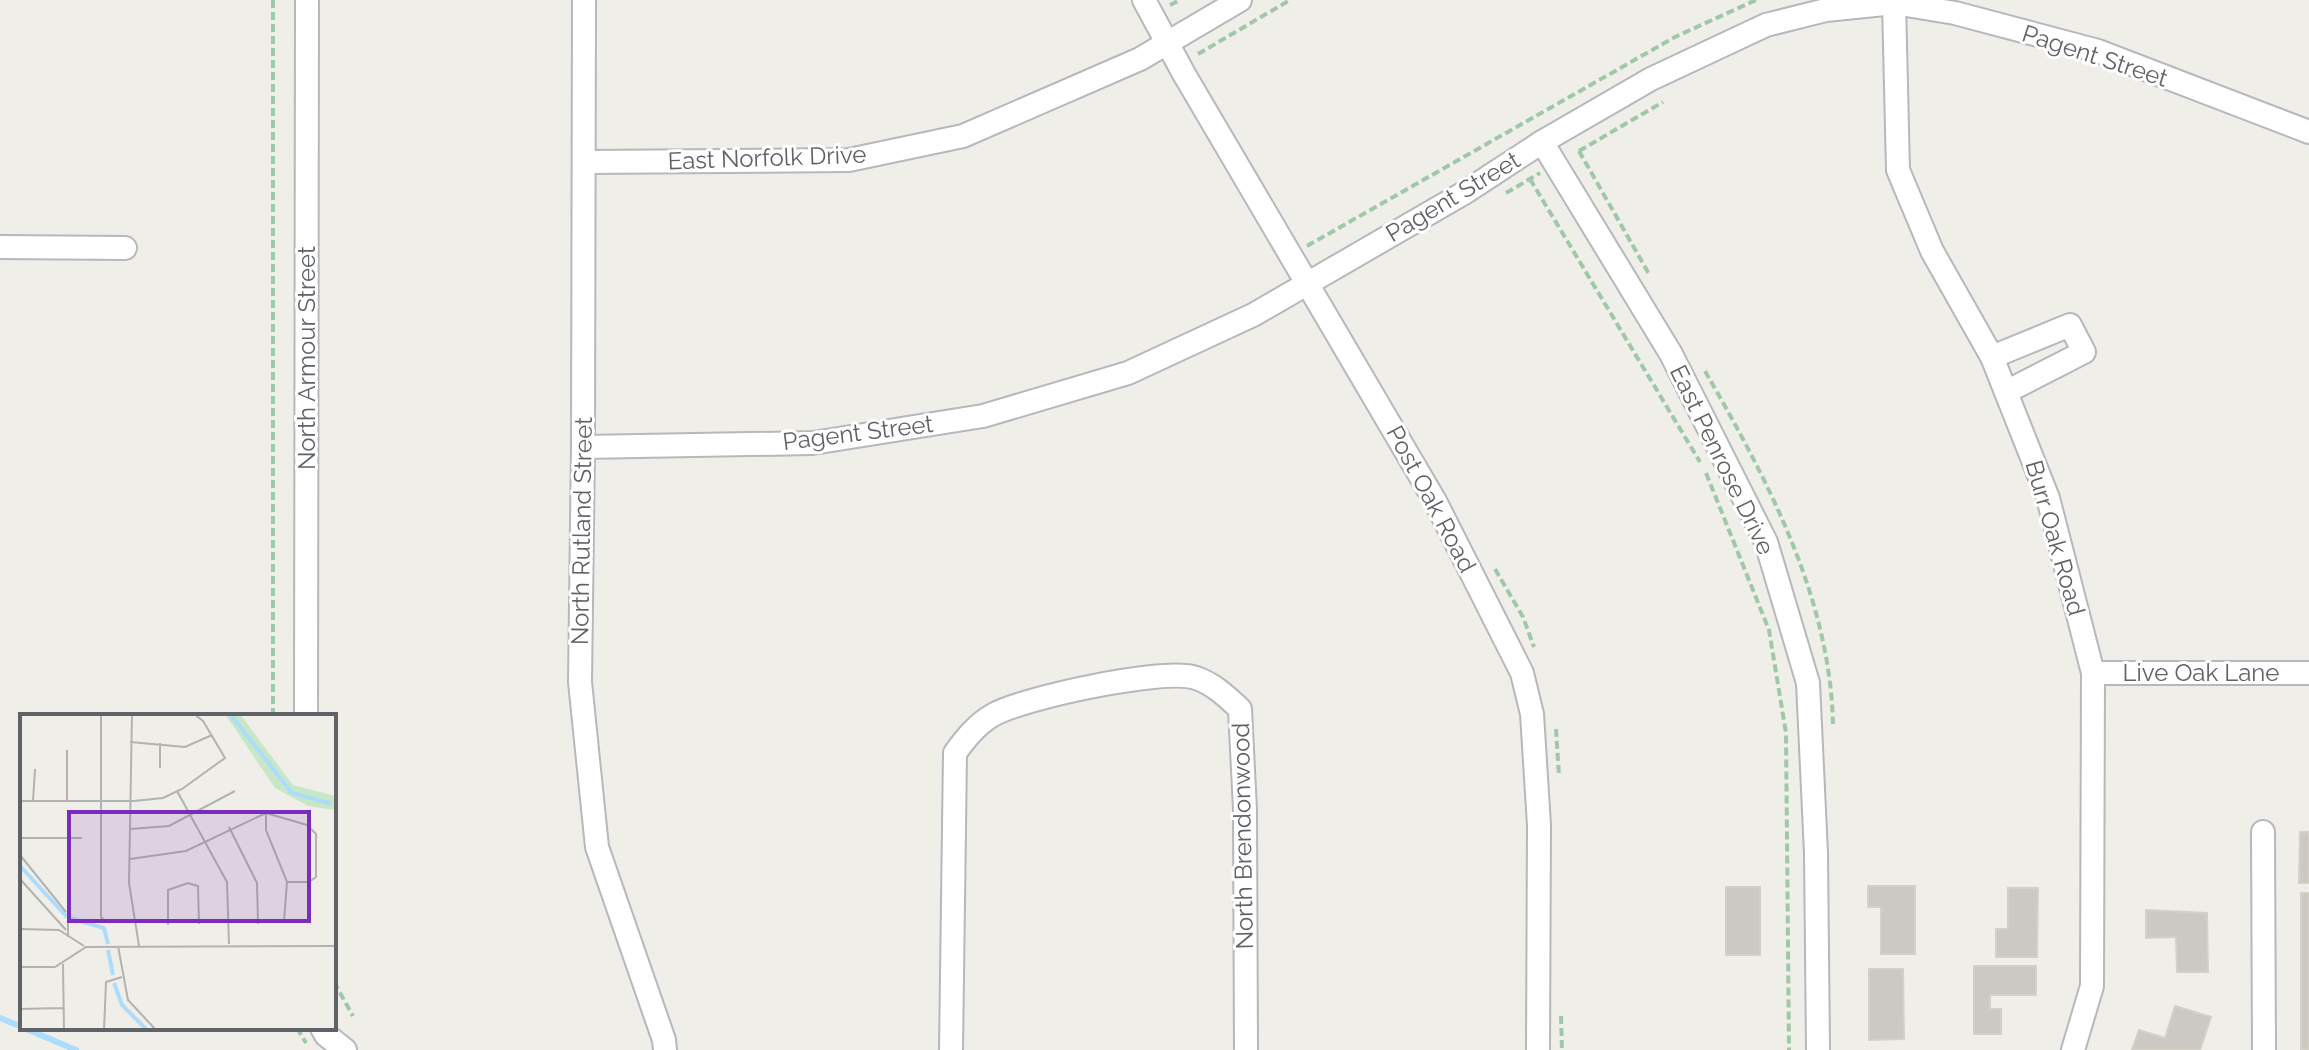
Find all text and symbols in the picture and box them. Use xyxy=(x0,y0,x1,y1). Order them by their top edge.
street label: Pagent Street xyxy=(2019,18,2172,93)
street label: East Norfolk Drive xyxy=(667,140,867,175)
street label: Pagent Street xyxy=(1380,145,1525,248)
street label: North Armour Street xyxy=(292,246,321,470)
street label: East Penrose Drive xyxy=(1664,360,1781,559)
street label: Pagent Street xyxy=(781,409,935,456)
street label: North Rutland Street xyxy=(565,417,598,645)
street label: Post Oak Road xyxy=(1381,420,1482,577)
street label: Burr Oak Road xyxy=(2019,457,2091,619)
street label: Live Oak Lane xyxy=(2123,658,2279,687)
inset map xyxy=(20,714,336,1030)
street label: North Brendonwood xyxy=(1226,722,1259,950)

